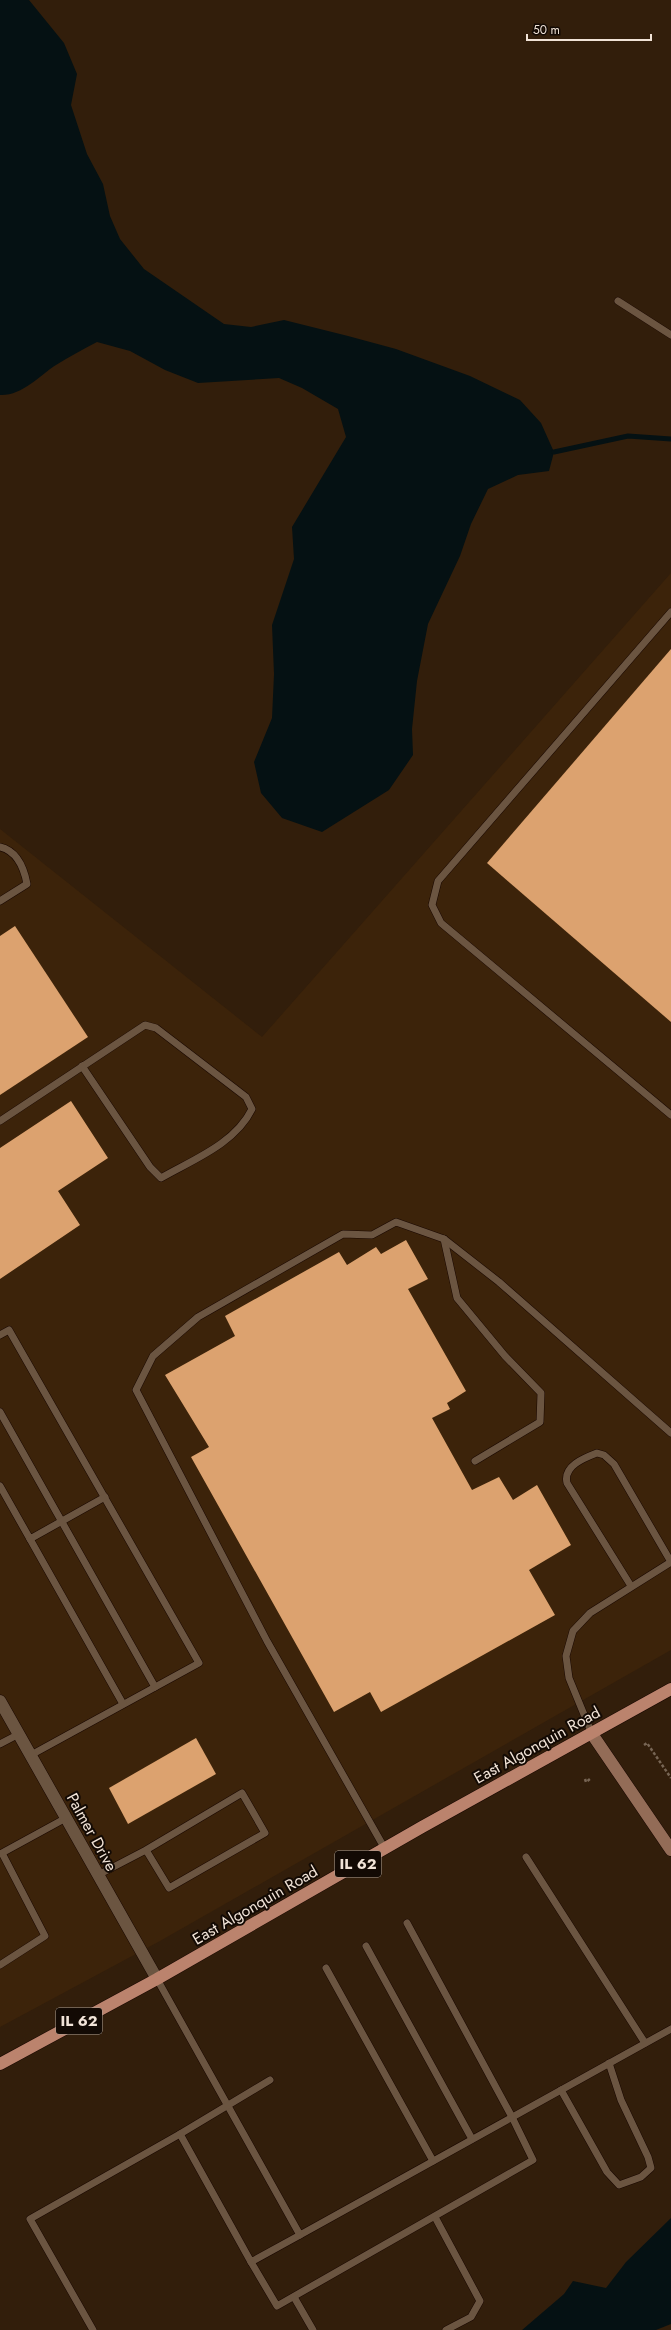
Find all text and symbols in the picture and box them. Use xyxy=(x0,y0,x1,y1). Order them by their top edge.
scale bar xyxy=(527,16,651,42)
text: 50 m xyxy=(533,21,560,39)
street label: East Algonquin Road xyxy=(470,1701,604,1789)
street label: Palmer Drive xyxy=(61,1789,123,1875)
road number: IL 62 xyxy=(335,1851,381,1877)
street label: East Algonquin Road xyxy=(188,1860,322,1950)
road number: IL 62 xyxy=(56,2008,102,2034)

